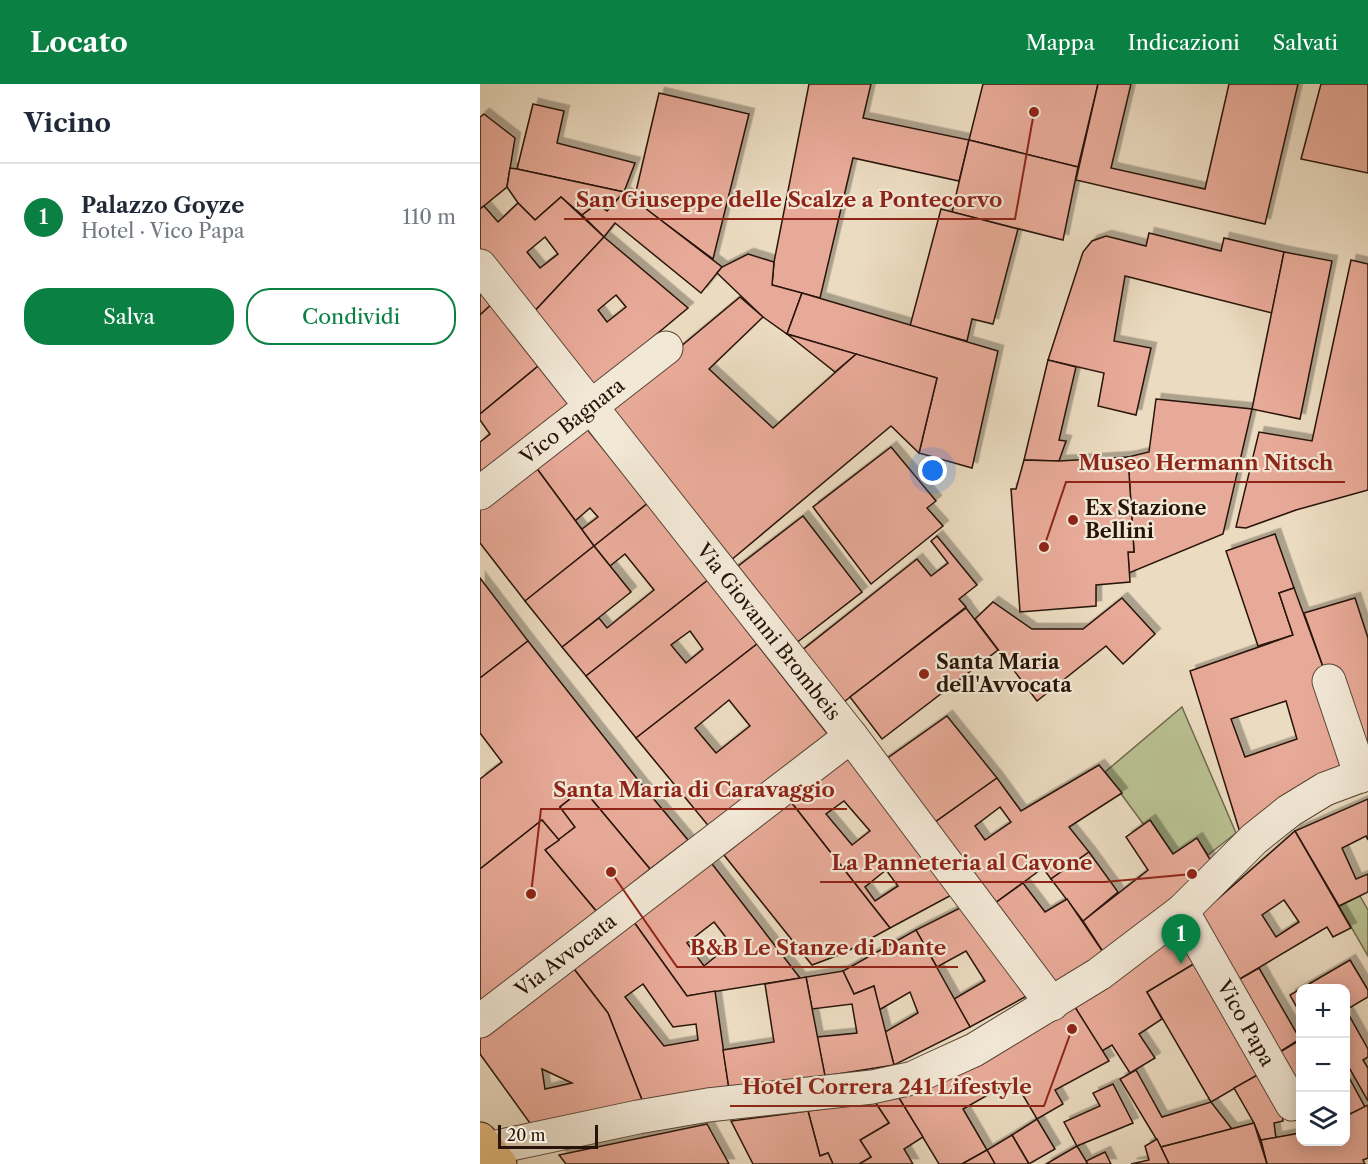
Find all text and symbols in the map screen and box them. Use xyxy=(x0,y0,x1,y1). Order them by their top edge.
text: Locato xyxy=(30,25,128,59)
text: Mappa xyxy=(1026,30,1095,55)
text: Indicazioni xyxy=(1128,30,1240,55)
text: Salvati xyxy=(1273,30,1338,55)
text: Vicino xyxy=(24,107,111,139)
callout: San Giuseppe delle Scalze a Pontecorvo xyxy=(564,180,1015,219)
text: San Giuseppe delle Scalze a Pontecorvo xyxy=(576,187,1002,212)
text: Palazzo Goyze xyxy=(81,192,244,219)
text: 1 xyxy=(39,205,48,229)
text: 110 m xyxy=(403,205,456,229)
text: Hotel · Vico Papa xyxy=(81,219,245,243)
button: Salva xyxy=(24,288,234,345)
button: Condividi xyxy=(246,288,456,345)
street label: Vico Bagnara xyxy=(515,373,630,470)
callout: Museo Hermann Nitsch xyxy=(1066,443,1345,482)
text: Museo Hermann Nitsch xyxy=(1078,450,1334,475)
your location xyxy=(918,456,947,485)
place label: Ex Stazione Bellini xyxy=(1085,496,1206,543)
marker: Ex Stazione Bellini xyxy=(1066,513,1080,527)
street label: Via Giovanni Brombeis xyxy=(691,538,846,725)
place label: Santa Maria dell'Avvocata xyxy=(936,650,1072,697)
marker: Santa Maria dell'Avvocata xyxy=(917,667,931,681)
callout: Santa Maria di Caravaggio xyxy=(541,770,847,809)
text: Santa Maria di Caravaggio xyxy=(553,777,835,802)
callout: La Panneteria al Cavone xyxy=(820,843,1105,882)
text: La Panneteria al Cavone xyxy=(831,850,1093,875)
street label: Via Avvocata xyxy=(510,909,621,1002)
pin: 1 xyxy=(1162,914,1200,964)
callout: B&B Le Stanze di Dante xyxy=(677,928,958,967)
text: B&B Le Stanze di Dante xyxy=(690,935,946,960)
street label: Vico Papa xyxy=(1211,975,1280,1071)
map controls xyxy=(1296,984,1350,1146)
button: + xyxy=(1296,984,1350,1038)
button: − xyxy=(1296,1038,1350,1092)
callout: Hotel Correra 241 Lifestyle xyxy=(730,1067,1044,1106)
text: Hotel Correra 241 Lifestyle xyxy=(742,1074,1032,1099)
button: layers xyxy=(1296,1092,1350,1146)
scale bar xyxy=(498,1122,598,1150)
text: 20 m xyxy=(507,1125,546,1145)

